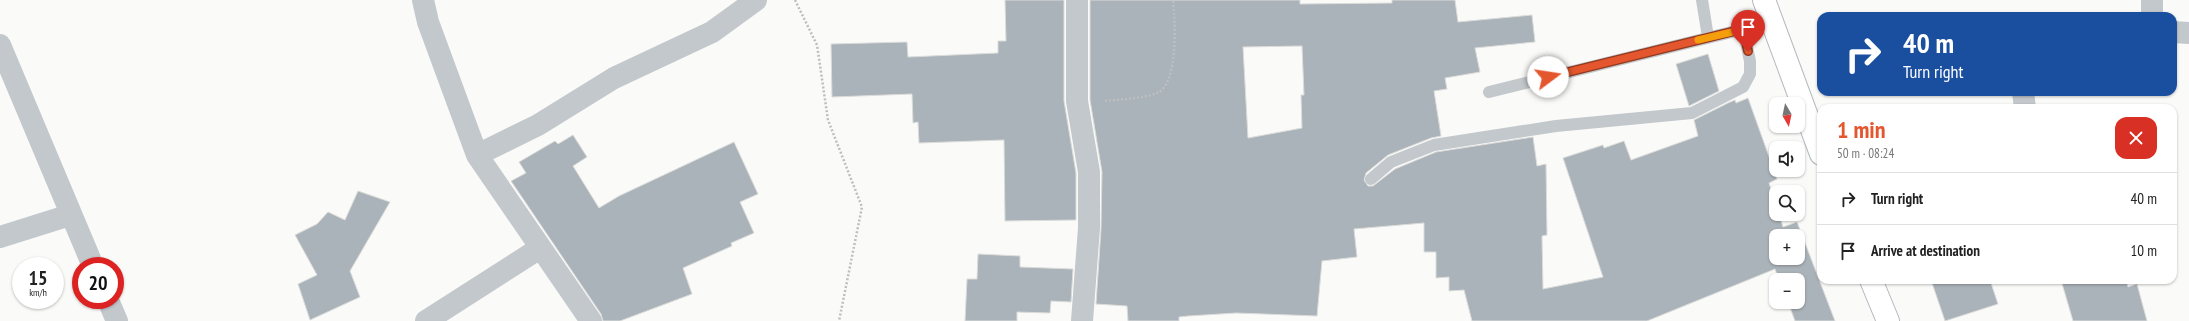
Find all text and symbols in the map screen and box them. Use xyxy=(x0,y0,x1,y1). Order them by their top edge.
pin xyxy=(1731,10,1765,51)
icon: arrive xyxy=(1737,16,1759,38)
text: 40 m xyxy=(1903,24,1954,61)
icon: right xyxy=(1837,28,1889,80)
position arrow xyxy=(1527,56,1569,98)
text: Turn right xyxy=(1903,60,1963,83)
north arrow xyxy=(1769,97,1805,133)
map controls xyxy=(1769,97,1805,309)
text: 1 min xyxy=(1837,114,1885,145)
button: close xyxy=(2115,117,2157,159)
button: sound xyxy=(1769,141,1805,177)
text: 50 m · 08:24 xyxy=(1837,145,1894,162)
button: search xyxy=(1769,185,1805,221)
icon: right xyxy=(1837,188,1859,210)
text: Turn right xyxy=(1871,189,1923,208)
text: 40 m xyxy=(2131,189,2157,208)
button: + xyxy=(1769,229,1805,265)
icon: arrive xyxy=(1837,240,1859,262)
text: Arrive at destination xyxy=(1871,241,1980,260)
text: 10 m xyxy=(2131,241,2157,260)
speed limit sign: 20 xyxy=(72,257,124,309)
text: 15 xyxy=(28,265,48,291)
button: − xyxy=(1769,273,1805,309)
text: km/h xyxy=(29,286,47,299)

